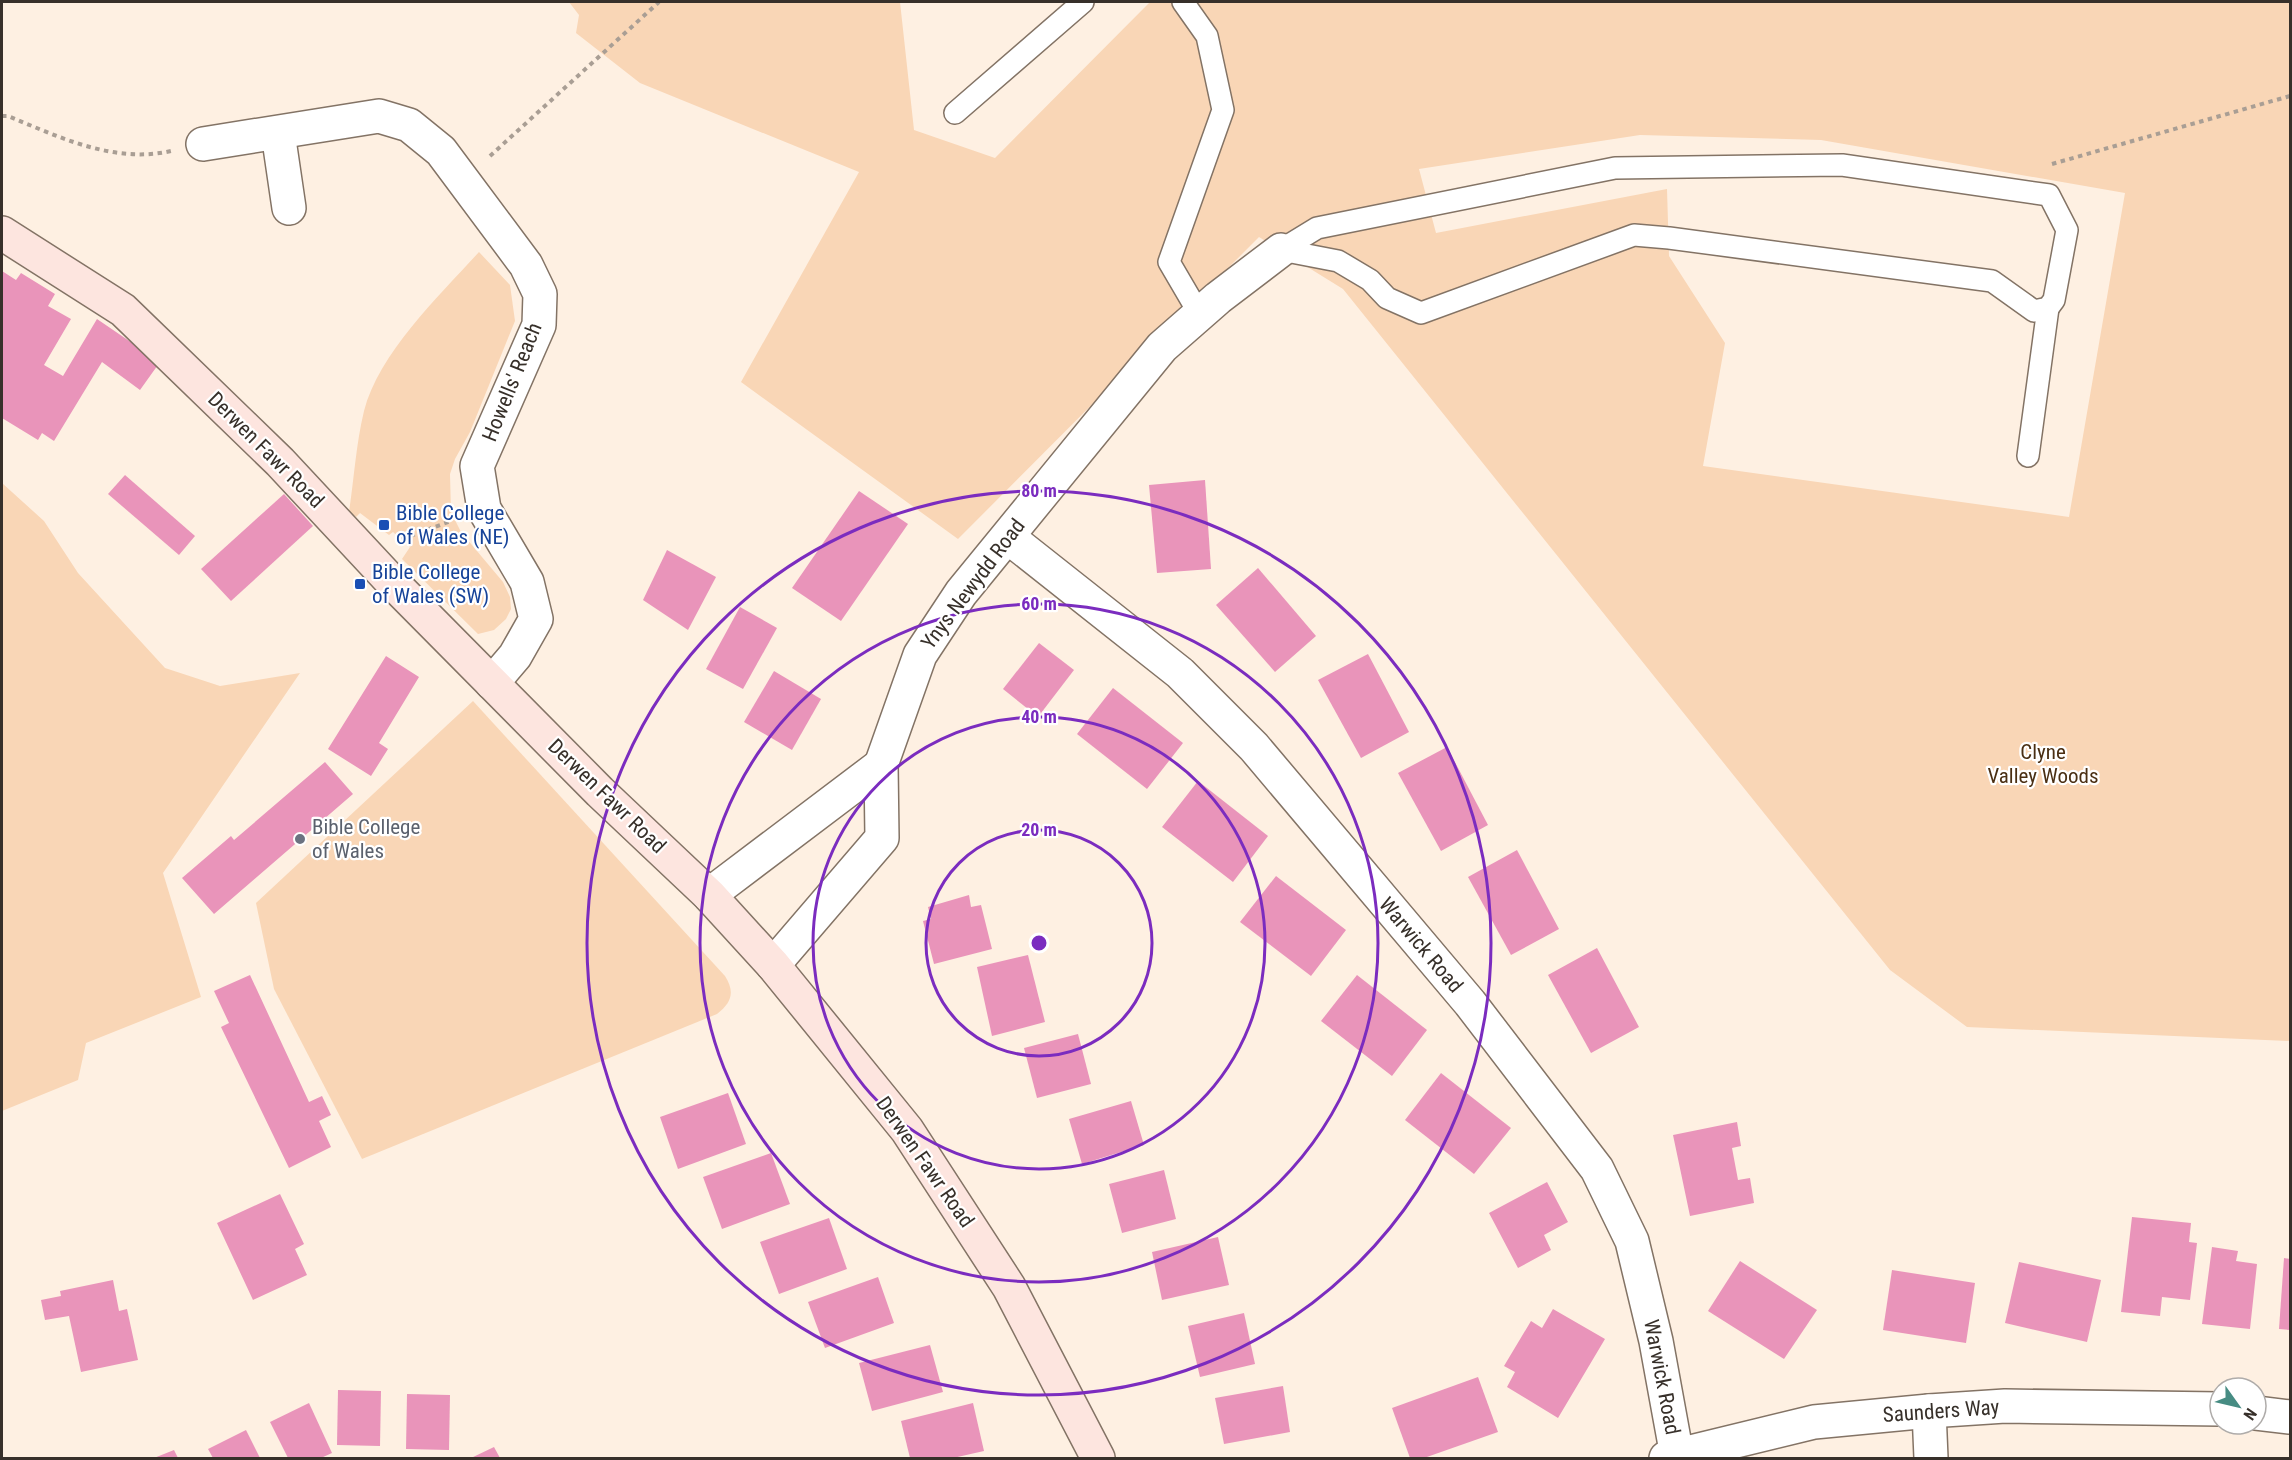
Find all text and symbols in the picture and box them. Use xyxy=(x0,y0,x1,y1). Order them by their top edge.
street label: Howells' Reach xyxy=(477,319,547,445)
street label: Derwen Fawr Road xyxy=(203,387,329,513)
text: 80 m xyxy=(1021,480,1057,501)
place label: Bible College of Wales (NE) xyxy=(396,501,510,549)
street label: Ynys Newydd Road xyxy=(916,514,1030,654)
marker: Bible College of Wales (NE) xyxy=(377,518,391,532)
place label: Bible College of Wales (SW) xyxy=(372,560,489,608)
marker: Bible College of Wales (SW) xyxy=(353,577,367,591)
text: 60 m xyxy=(1021,593,1057,614)
text: 40 m xyxy=(1021,706,1057,727)
street label: Derwen Fawr Road xyxy=(543,734,671,858)
park label: Clyne Valley Woods xyxy=(1987,740,2099,788)
place label: Bible College of Wales xyxy=(312,815,420,863)
text: 20 m xyxy=(1021,819,1057,840)
marker: Bible College of Wales xyxy=(293,832,307,846)
street label: Warwick Road xyxy=(1374,893,1468,997)
centre of rings xyxy=(1029,933,1049,953)
street label: Derwen Fawr Road xyxy=(871,1092,979,1232)
street label: Warwick Road xyxy=(1639,1317,1685,1437)
north arrow xyxy=(2208,1376,2268,1436)
street label: Saunders Way xyxy=(1882,1395,2000,1427)
text: N xyxy=(2239,1405,2261,1423)

